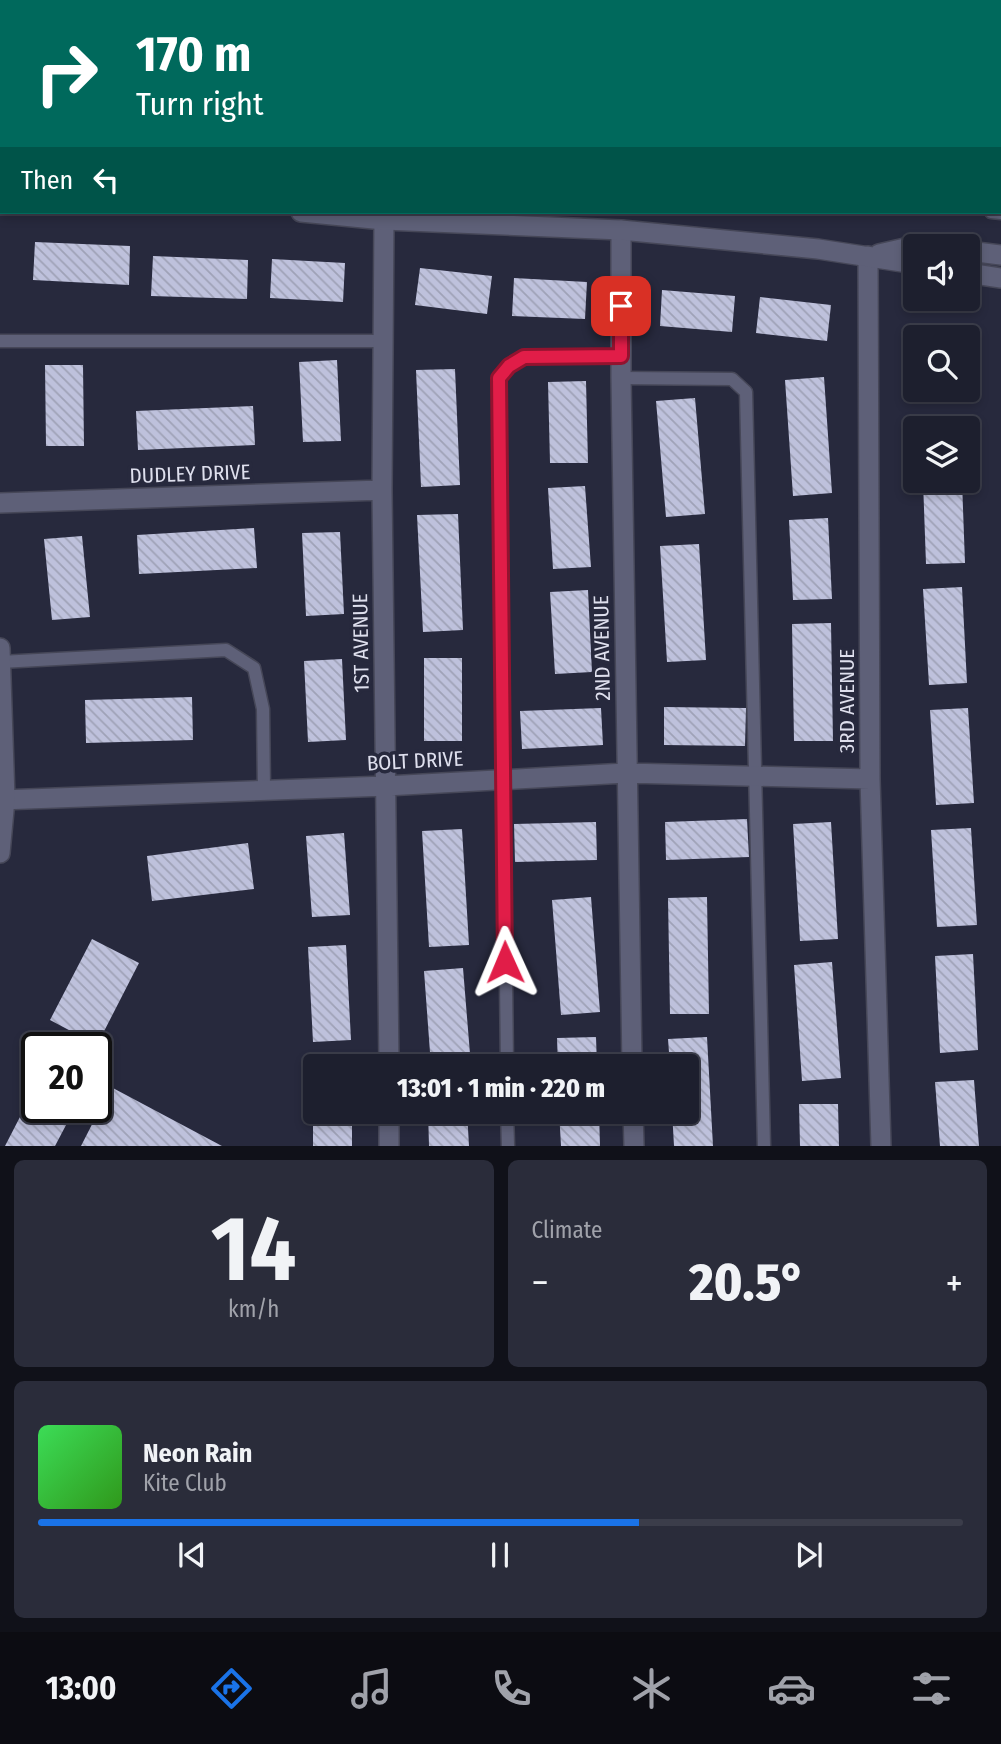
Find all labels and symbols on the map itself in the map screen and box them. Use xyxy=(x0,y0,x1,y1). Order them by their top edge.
pin xyxy=(591,276,651,336)
street label: DUDLEY DRIVE xyxy=(129,459,251,489)
street label: 1ST AVENUE xyxy=(347,593,375,693)
street label: 2ND AVENUE xyxy=(588,595,616,701)
street label: 3RD AVENUE xyxy=(834,649,860,753)
street label: BOLT DRIVE xyxy=(366,745,464,777)
position arrow xyxy=(468,925,542,999)
speed limit sign: 20 xyxy=(21,1032,112,1123)

